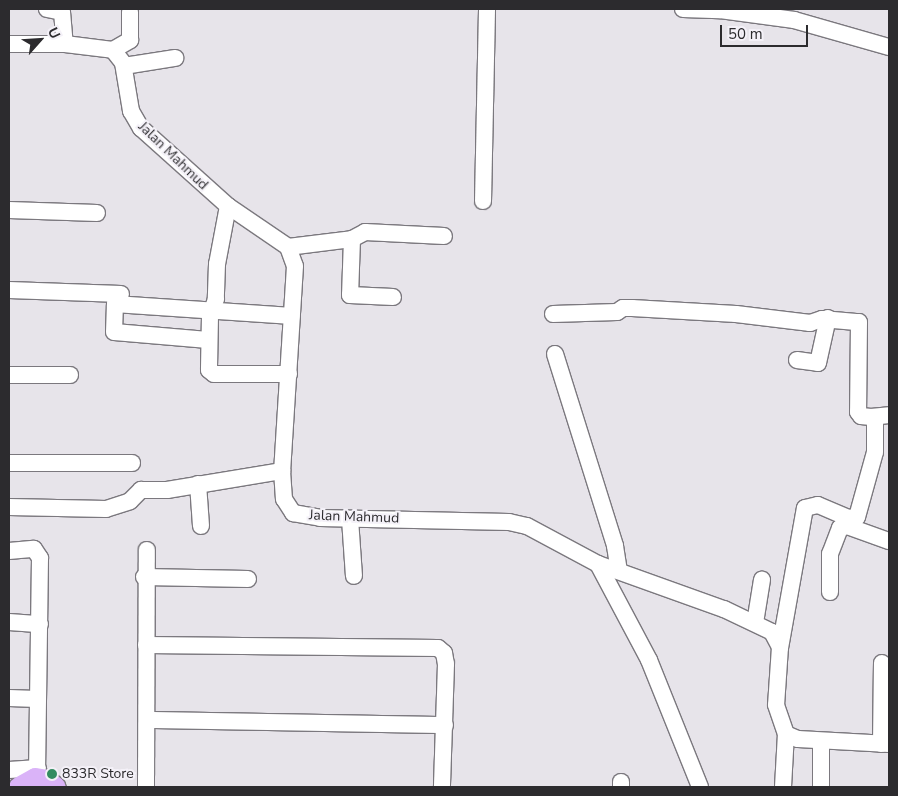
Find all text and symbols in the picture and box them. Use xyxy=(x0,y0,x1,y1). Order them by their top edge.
north arrow xyxy=(15,15,65,65)
scale bar xyxy=(723,15,810,47)
text: U xyxy=(43,24,65,42)
text: 50 m xyxy=(728,24,763,44)
street label: Jalan Mahmud xyxy=(135,119,211,193)
street label: Jalan Mahmud xyxy=(309,507,399,527)
place label: 833R Store xyxy=(62,766,134,782)
marker: 833R Store xyxy=(46,768,58,780)

